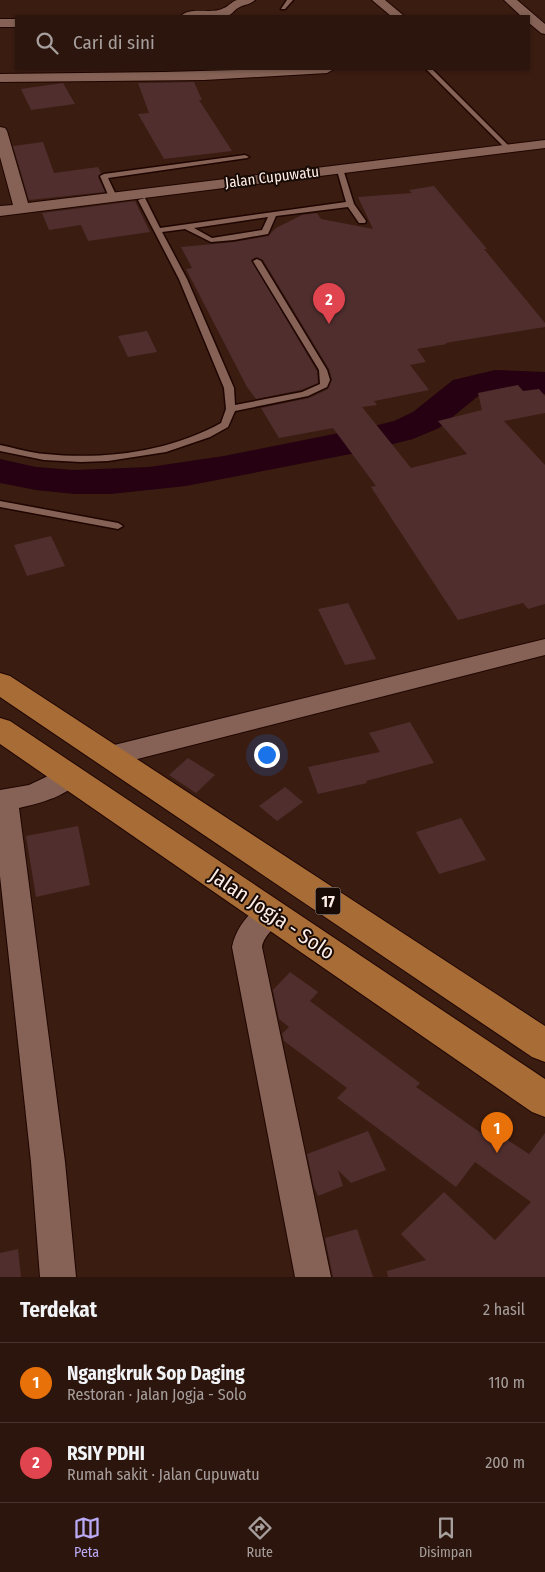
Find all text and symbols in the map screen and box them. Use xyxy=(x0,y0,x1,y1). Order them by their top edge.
search box xyxy=(15,15,530,70)
icon: search xyxy=(33,29,61,57)
text: Cari di sini xyxy=(73,31,155,54)
street label: Jalan Cupuwatu xyxy=(224,162,320,192)
pin: 2 xyxy=(313,283,345,324)
your location xyxy=(254,742,280,768)
street label: Jalan Jogja - Solo xyxy=(204,863,340,965)
road number: 17 xyxy=(316,888,340,914)
pin: 1 xyxy=(481,1112,513,1153)
text: Terdekat xyxy=(20,1297,97,1323)
text: 2 hasil xyxy=(483,1300,525,1319)
text: Ngangkruk Sop Daging xyxy=(67,1362,245,1385)
text: 1 xyxy=(33,1373,39,1392)
text: 110 m xyxy=(488,1373,525,1392)
text: Restoran · Jalan Jogja - Solo xyxy=(67,1385,247,1404)
text: RSIY PDHI xyxy=(67,1442,145,1465)
text: 2 xyxy=(32,1453,40,1472)
text: 200 m xyxy=(485,1453,525,1472)
text: Rumah sakit · Jalan Cupuwatu xyxy=(67,1465,260,1484)
tab: Peta xyxy=(73,1514,101,1561)
tab: Rute xyxy=(246,1514,274,1561)
tab: Disimpan xyxy=(419,1514,472,1561)

